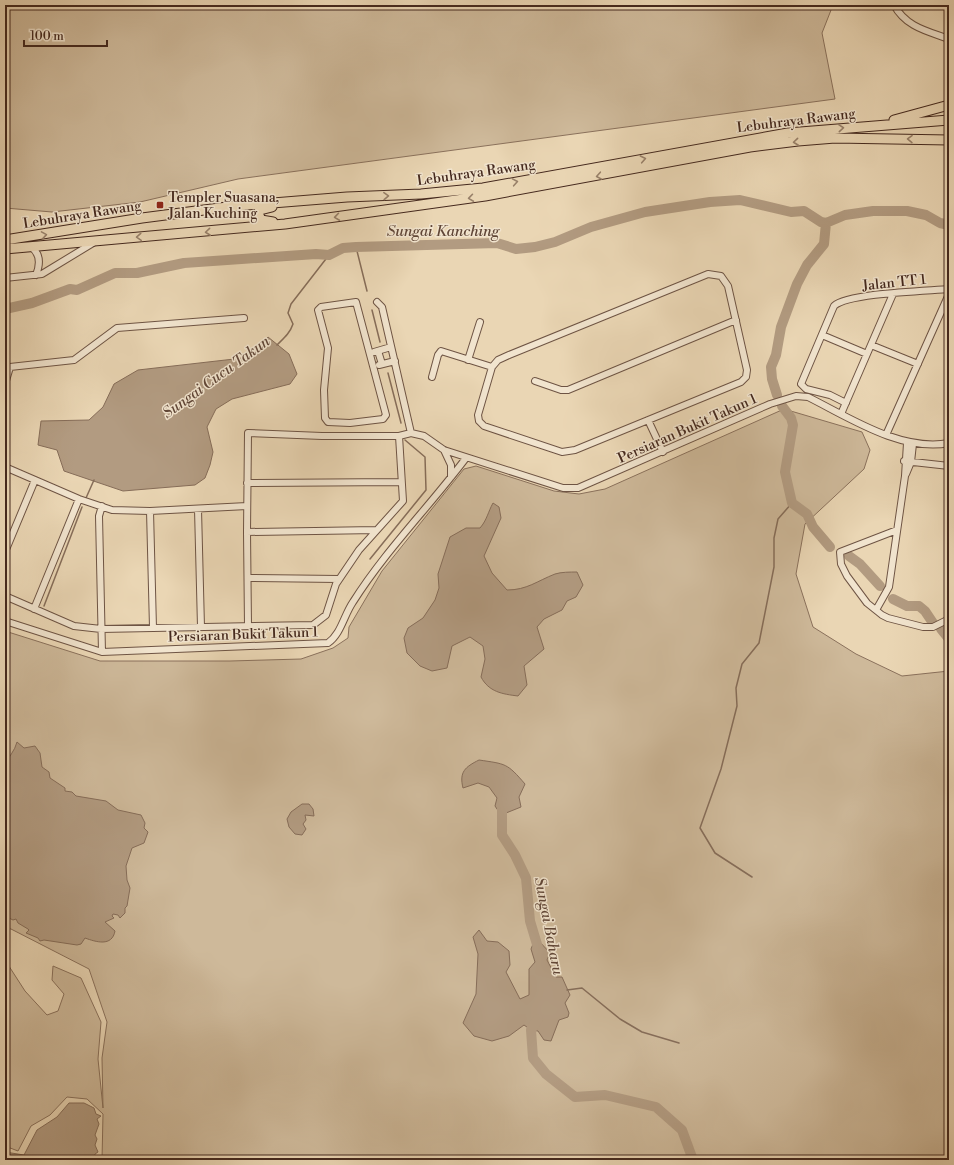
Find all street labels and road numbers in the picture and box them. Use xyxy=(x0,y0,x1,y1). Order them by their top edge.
street label: Lebuhraya Rawang xyxy=(736,105,857,137)
street label: Lebuhraya Rawang xyxy=(416,156,537,190)
street label: Lebuhraya Rawang xyxy=(22,197,143,233)
street label: Jalan TT 1 xyxy=(860,271,927,295)
street label: Persiaran Bukit Takun 1 xyxy=(615,390,760,468)
street label: Persiaran Bukit Takun 1 xyxy=(168,623,319,647)

